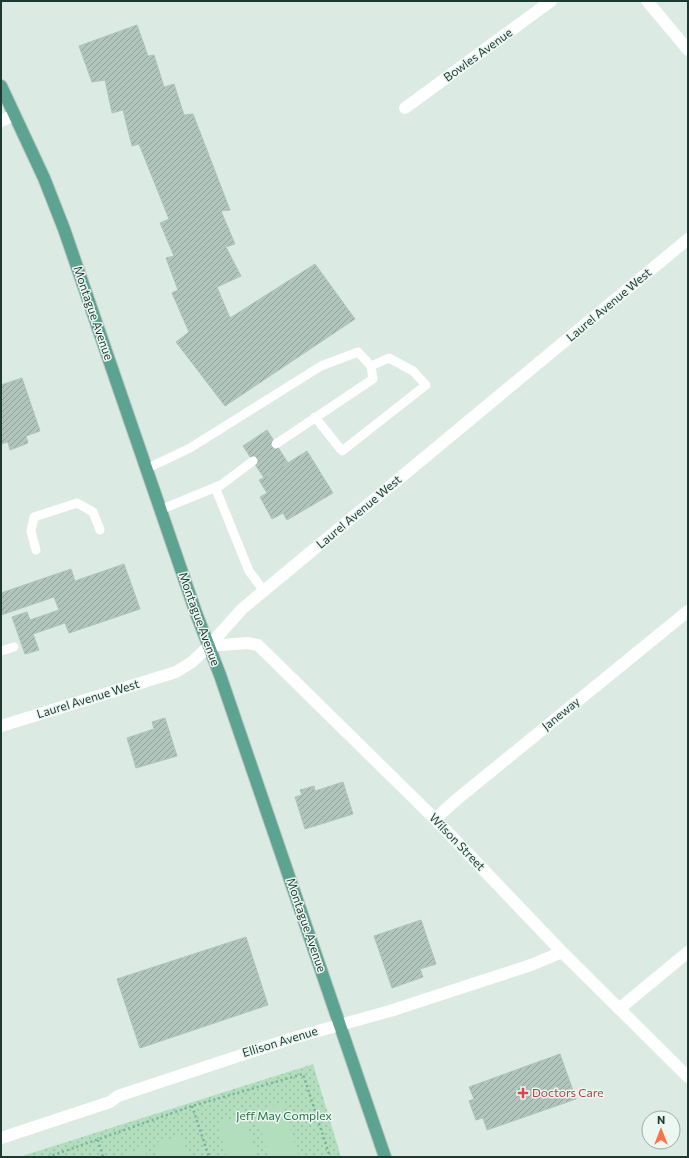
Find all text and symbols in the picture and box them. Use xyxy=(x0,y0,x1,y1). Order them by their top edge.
street label: Bowles Avenue xyxy=(440,25,514,84)
street label: Montague Avenue xyxy=(71,264,117,362)
street label: Laurel Avenue West xyxy=(563,265,654,344)
street label: Laurel Avenue West xyxy=(313,472,404,551)
street label: Montague Avenue xyxy=(177,570,223,667)
street label: Laurel Avenue West xyxy=(35,676,141,720)
street label: Janeway xyxy=(539,694,583,733)
street label: Wilson Street xyxy=(427,810,489,873)
street label: Montague Avenue xyxy=(284,876,330,974)
street label: Ellison Avenue xyxy=(240,1023,319,1059)
place label: Doctors Care xyxy=(532,1085,604,1099)
marker: Doctors Care xyxy=(517,1087,529,1099)
park label: Jeff May Complex xyxy=(236,1108,333,1123)
north arrow xyxy=(641,1110,681,1150)
text: N xyxy=(657,1113,665,1126)

